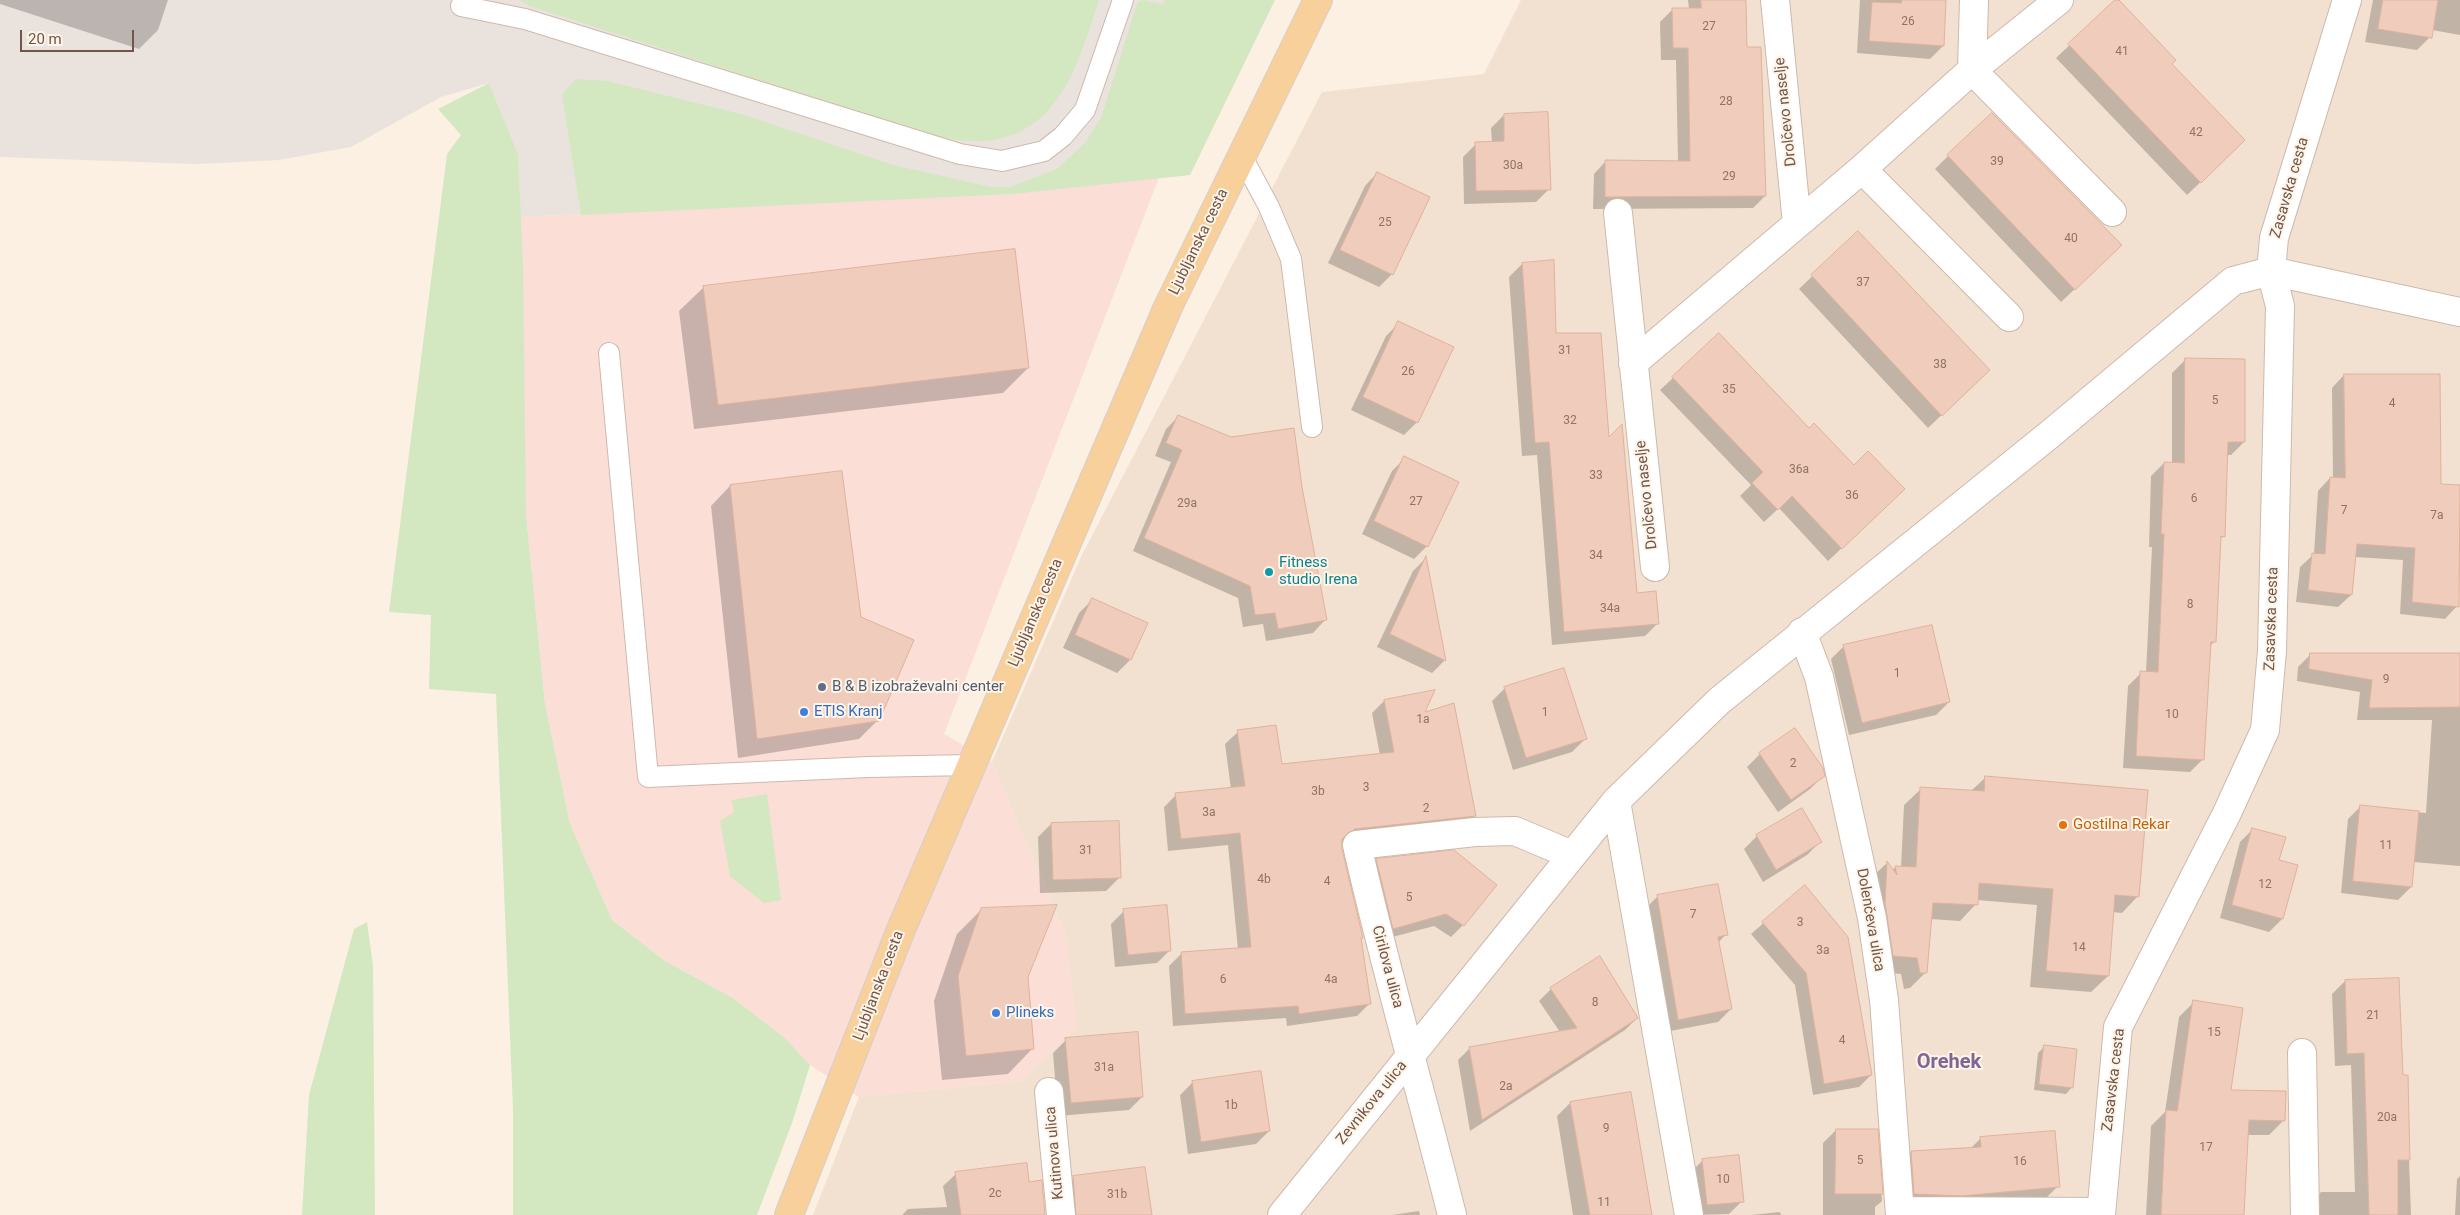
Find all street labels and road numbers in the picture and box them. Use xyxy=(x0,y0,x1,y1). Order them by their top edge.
street label: Drolčevo naselje xyxy=(1771,57,1801,167)
street label: Zasavska cesta xyxy=(2267,136,2313,240)
street label: Ljubljanska cesta xyxy=(1166,186,1232,298)
street label: Drolčevo naselje xyxy=(1632,440,1662,550)
street label: Ljubljanska cesta xyxy=(1005,556,1067,670)
street label: Zasavska cesta xyxy=(2261,567,2283,671)
street label: Dolenčeva ulica xyxy=(1852,867,1888,973)
street label: Cirilova ulica xyxy=(1367,924,1407,1010)
street label: Ljubljanska cesta xyxy=(850,929,908,1043)
street label: Zasavska cesta xyxy=(2099,1027,2129,1133)
street label: Zevnikova ulica xyxy=(1333,1057,1411,1149)
street label: Kutinova ulica xyxy=(1042,1106,1068,1200)

